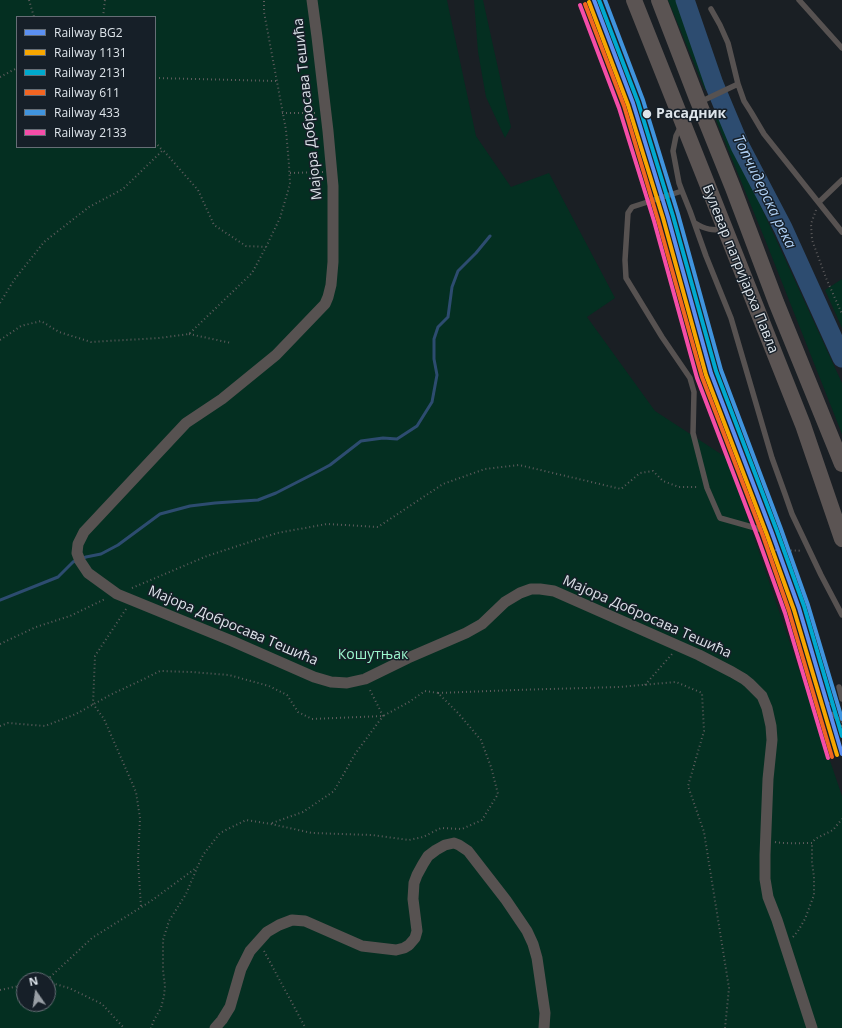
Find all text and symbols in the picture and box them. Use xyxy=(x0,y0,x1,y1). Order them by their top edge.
legend xyxy=(16,16,156,148)
street label: Мајора Добросава Тешића xyxy=(290,17,326,201)
text: Railway BG2 xyxy=(54,24,123,41)
text: Railway 1131 xyxy=(54,44,127,61)
text: Railway 2131 xyxy=(54,64,127,81)
text: Railway 611 xyxy=(54,84,120,101)
text: Railway 433 xyxy=(54,104,120,121)
place label: Расадник xyxy=(656,106,726,122)
marker: Расадник xyxy=(641,108,653,120)
text: Railway 2133 xyxy=(54,124,127,141)
water label: Топчидерска река xyxy=(729,132,799,252)
street label: Булевар патријарха Павла xyxy=(698,182,782,356)
street label: Мајора Добросава Тешића xyxy=(560,572,734,662)
street label: Мајора Добросава Тешића xyxy=(146,583,320,669)
park label: Кошутњак xyxy=(338,647,408,663)
north arrow xyxy=(16,972,56,1012)
text: N xyxy=(27,972,39,989)

